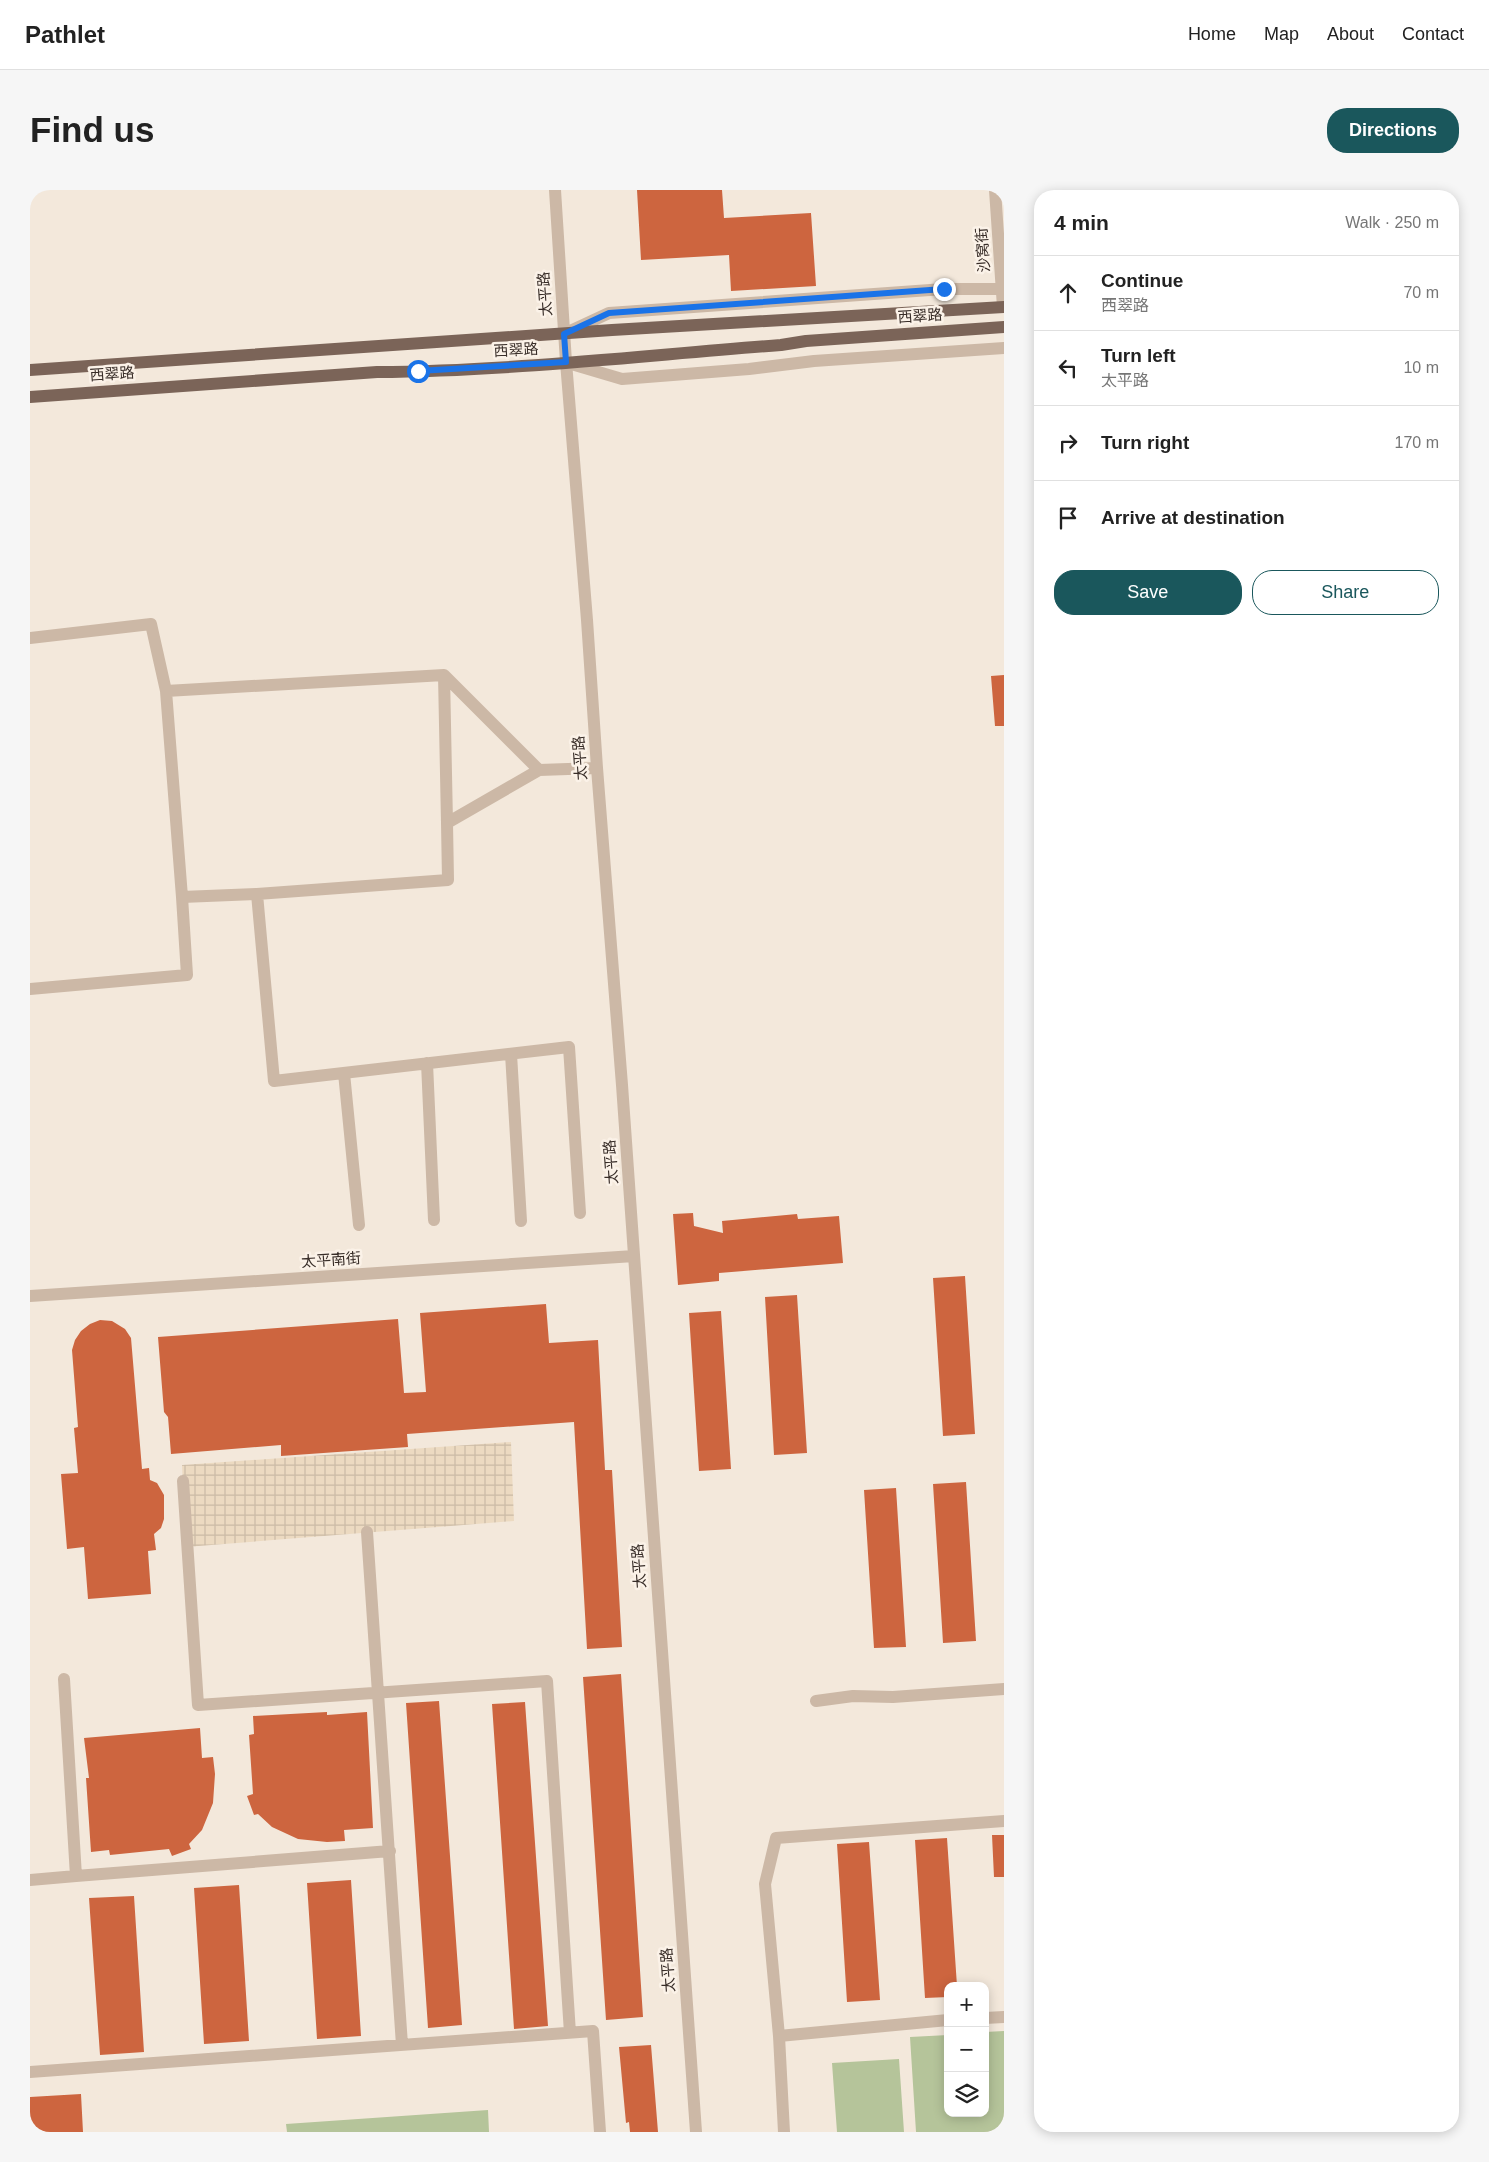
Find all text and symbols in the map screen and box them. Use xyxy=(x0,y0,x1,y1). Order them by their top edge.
text: Pathlet xyxy=(25,21,105,48)
text: Home xyxy=(1188,24,1236,44)
text: Map xyxy=(1264,24,1299,44)
text: About xyxy=(1327,24,1374,44)
text: Contact xyxy=(1402,24,1464,44)
button: Directions xyxy=(1327,108,1459,153)
text: Find us xyxy=(30,110,154,149)
text: 4 min xyxy=(1054,211,1109,234)
text: Walk · 250 m xyxy=(1345,214,1439,231)
street label: 沙窝街 xyxy=(972,227,993,273)
text: Continue xyxy=(1101,270,1183,291)
street label: 太平路 xyxy=(534,271,555,317)
route end xyxy=(933,278,956,301)
icon: ahead xyxy=(1054,279,1082,307)
text: 70 m xyxy=(1403,284,1439,301)
text: 西翠路 xyxy=(1101,297,1149,314)
street label: 西翠路 xyxy=(897,305,943,326)
street label: 西翠路 xyxy=(493,340,539,359)
text: Turn left xyxy=(1101,345,1176,366)
icon: left xyxy=(1054,354,1082,382)
text: 10 m xyxy=(1403,359,1439,376)
route start xyxy=(407,360,430,383)
street label: 西翠路 xyxy=(89,363,135,384)
text: 太平路 xyxy=(1101,372,1149,389)
icon: right xyxy=(1054,429,1082,457)
text: Turn right xyxy=(1101,432,1189,453)
text: 170 m xyxy=(1395,434,1439,451)
icon: arrive xyxy=(1054,504,1082,532)
text: Arrive at destination xyxy=(1101,507,1285,528)
button: Save xyxy=(1054,570,1242,615)
button: Share xyxy=(1252,570,1439,615)
street label: 太平路 xyxy=(569,735,590,781)
street label: 太平路 xyxy=(600,1139,621,1185)
street label: 太平南街 xyxy=(300,1249,361,1270)
street label: 太平路 xyxy=(628,1543,649,1589)
street label: 太平路 xyxy=(657,1947,678,1993)
map controls xyxy=(944,1982,989,2117)
button: + xyxy=(944,1982,989,2027)
button: − xyxy=(944,2027,989,2072)
button: layers xyxy=(944,2072,989,2117)

